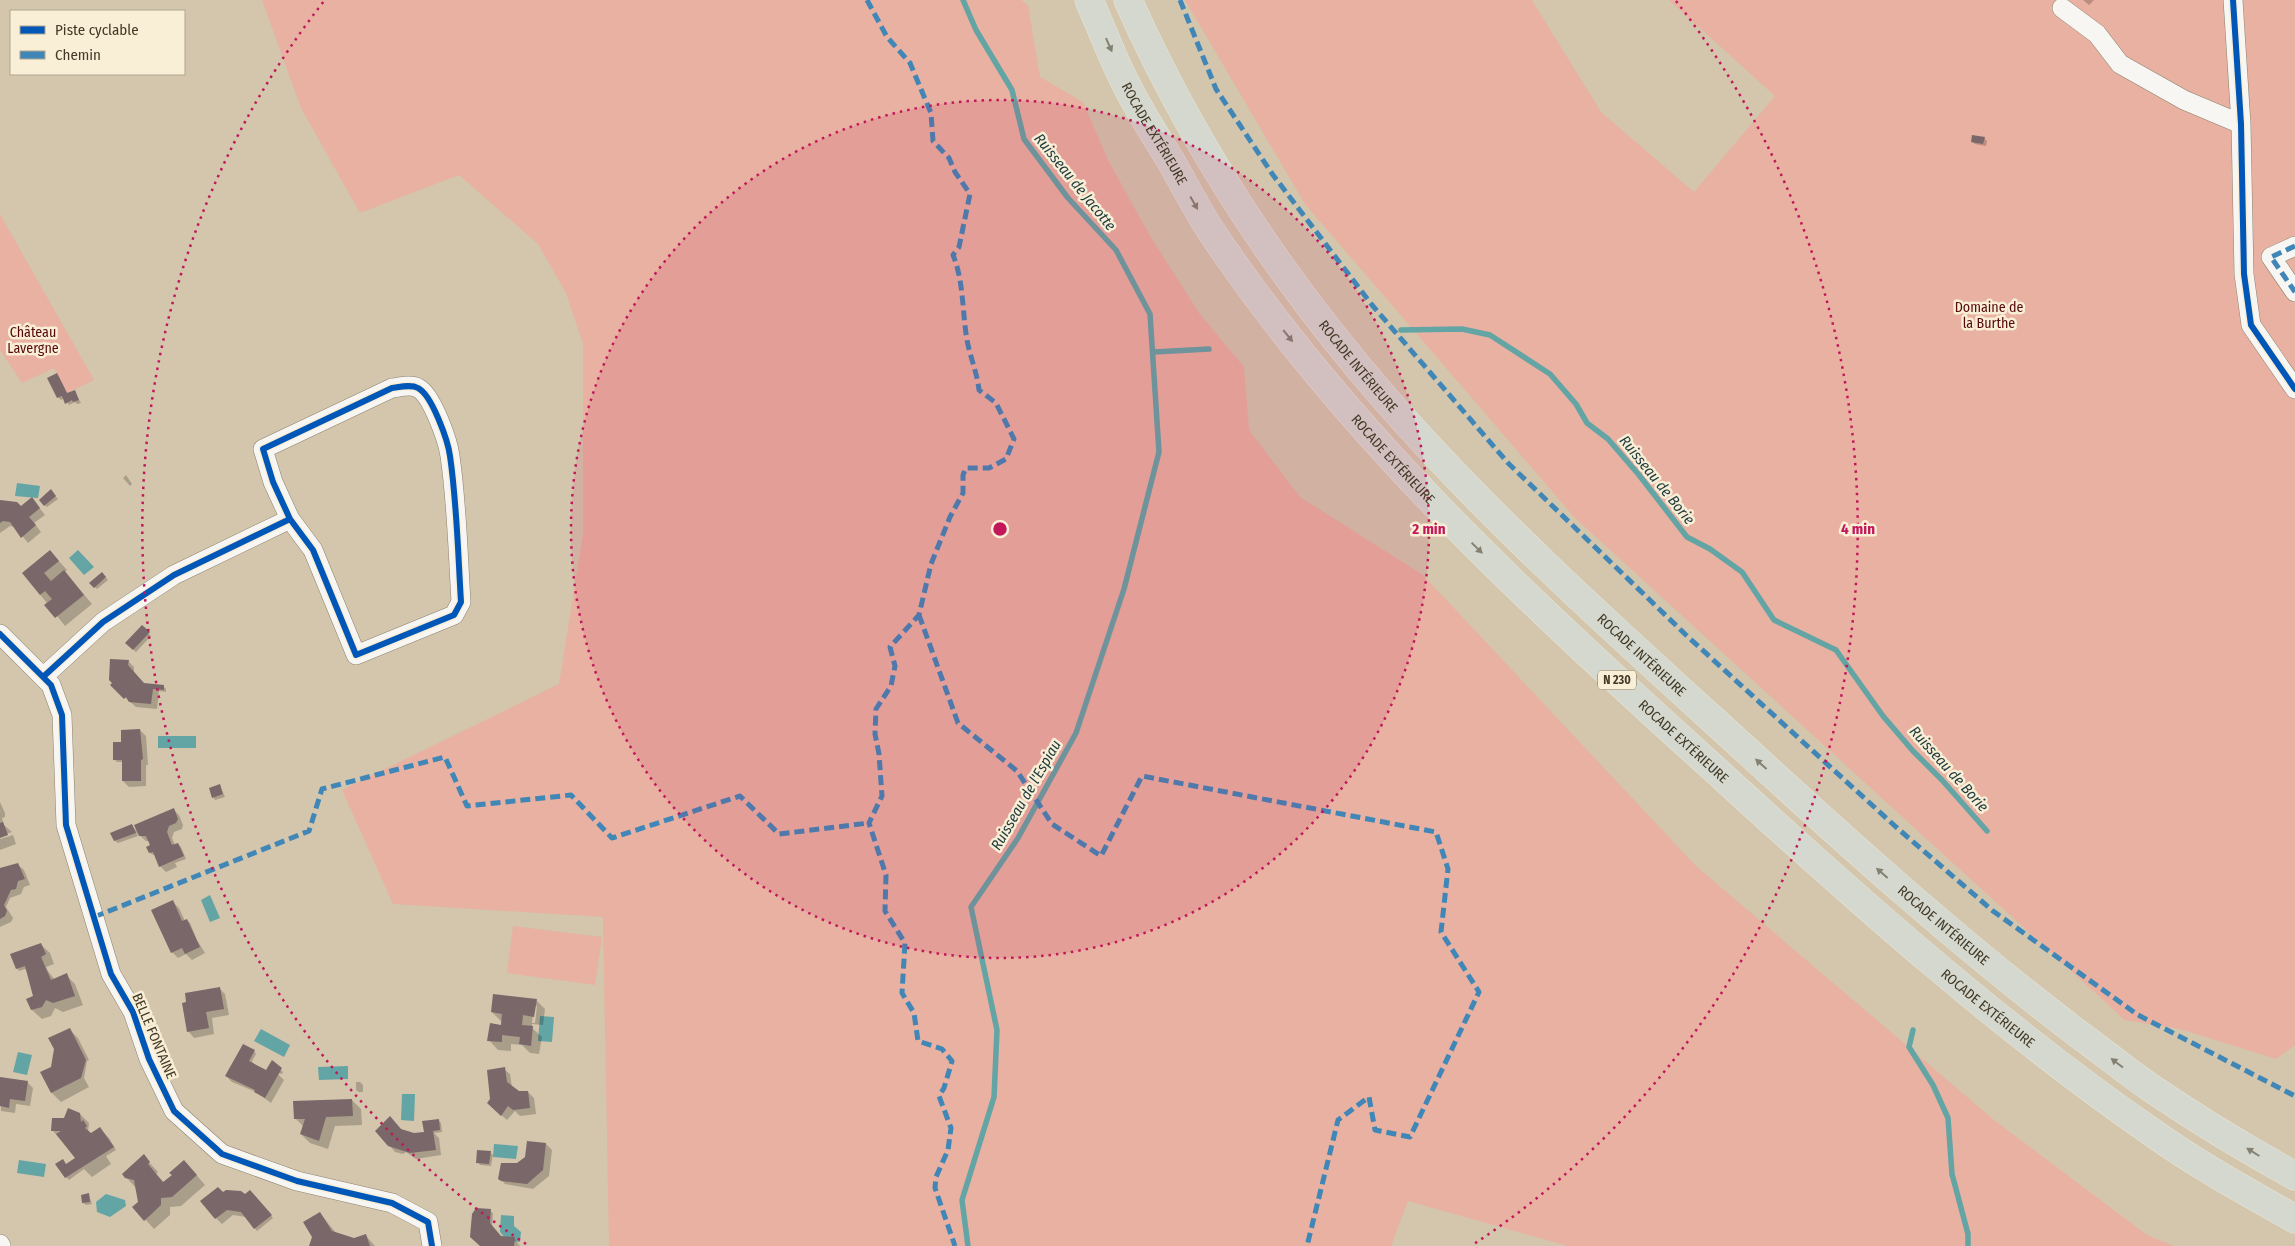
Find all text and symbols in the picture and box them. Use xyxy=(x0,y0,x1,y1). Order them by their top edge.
legend xyxy=(10,10,185,75)
text: Piste cyclable xyxy=(55,21,139,39)
one-way arrow xyxy=(1105,38,1113,52)
text: Chemin xyxy=(55,46,101,64)
street label: ROCADE EXTÉRIEURE xyxy=(1118,80,1191,188)
water label: Ruisseau de Jacotte xyxy=(1030,130,1120,234)
one-way arrow xyxy=(1190,196,1199,209)
park label: Domaine de la Burthe xyxy=(1955,299,2023,332)
street label: ROCADE INTÉRIEURE xyxy=(1315,317,1402,416)
park label: Château Lavergne xyxy=(7,324,59,357)
one-way arrow xyxy=(1282,329,1293,342)
street label: ROCADE EXTÉRIEURE xyxy=(1348,411,1439,508)
water label: Ruisseau de Borie xyxy=(1616,432,1698,528)
centre of rings xyxy=(991,520,1009,538)
text: 2 min xyxy=(1411,520,1446,538)
text: 4 min xyxy=(1841,520,1875,538)
one-way arrow xyxy=(1470,542,1482,554)
street label: ROCADE INTÉRIEURE xyxy=(1594,610,1690,700)
road number: N 230 xyxy=(1598,670,1636,690)
street label: ROCADE EXTÉRIEURE xyxy=(1635,696,1732,787)
water label: Ruisseau de Borie xyxy=(1906,722,1992,816)
water label: Ruisseau de l'Espiau xyxy=(987,737,1065,853)
one-way arrow xyxy=(1756,758,1768,770)
one-way arrow xyxy=(1876,867,1889,878)
street label: ROCADE INTÉRIEURE xyxy=(1894,882,1993,969)
street label: ROCADE EXTÉRIEURE xyxy=(1938,965,2039,1051)
street label: BELLE FONTAINE xyxy=(128,991,180,1082)
one-way arrow xyxy=(2110,1058,2124,1068)
one-way arrow xyxy=(2246,1148,2259,1157)

